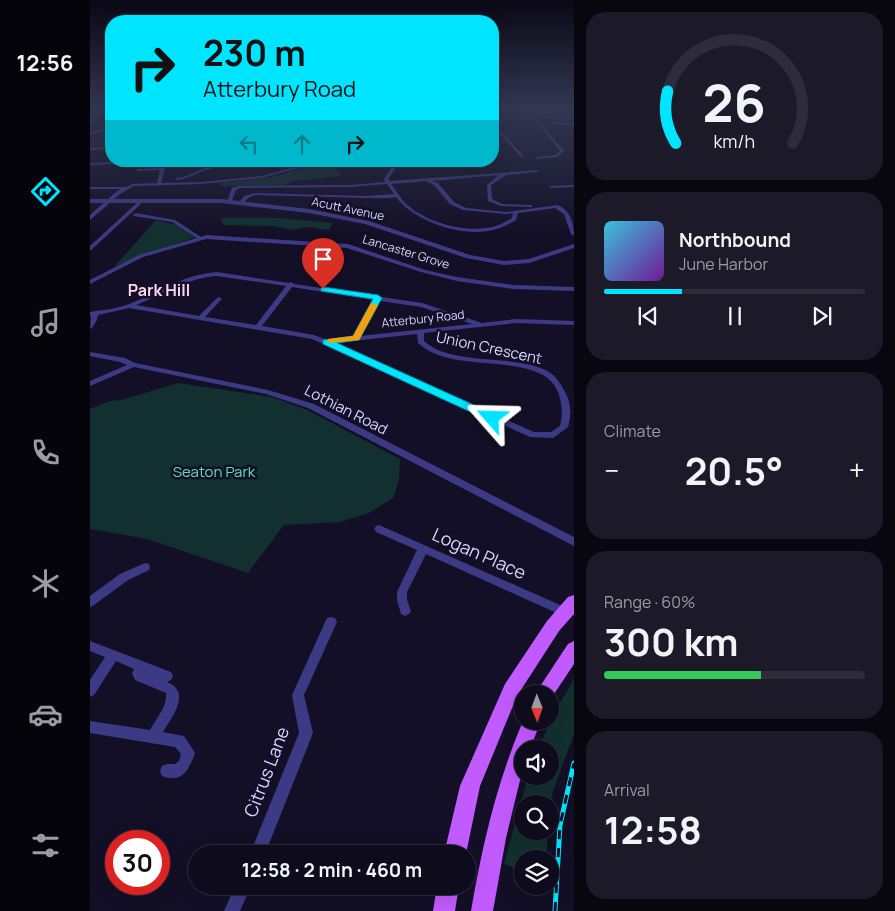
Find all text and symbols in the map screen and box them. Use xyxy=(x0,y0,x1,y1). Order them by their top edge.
text: 230 m xyxy=(203,29,306,77)
icon: right xyxy=(120,35,185,100)
text: 12:56 xyxy=(17,48,73,78)
text: 26 xyxy=(703,67,766,138)
text: Atterbury Road xyxy=(203,74,356,104)
text: km/h xyxy=(714,129,755,153)
icon: left xyxy=(235,130,263,158)
icon: ahead xyxy=(288,130,316,158)
icon: right xyxy=(341,130,369,158)
icon: directions xyxy=(28,174,63,209)
street label: Acutt Avenue xyxy=(310,193,386,224)
text: Northbound xyxy=(679,227,791,253)
street label: Lancaster Grove xyxy=(361,230,452,273)
pin xyxy=(302,238,344,289)
icon: arrive xyxy=(309,245,337,273)
text: June Harbor xyxy=(679,253,768,275)
district label: Park Hill xyxy=(128,279,190,301)
icon: previous xyxy=(634,302,662,330)
icon: pause xyxy=(721,302,749,330)
icon: next xyxy=(808,302,836,330)
icon: music xyxy=(28,305,63,340)
street label: Atterbury Road xyxy=(381,306,465,331)
street label: Union Crescent xyxy=(434,326,544,369)
street label: Lothian Road xyxy=(301,380,391,440)
position arrow xyxy=(465,391,517,443)
text: Climate xyxy=(604,420,661,442)
icon: phone xyxy=(28,435,63,470)
text: 20.5° xyxy=(685,444,783,496)
text: − xyxy=(604,451,619,489)
text: + xyxy=(849,451,865,489)
park label: Seaton Park xyxy=(173,461,256,482)
street label: Logan Place xyxy=(429,522,530,584)
icon: climate xyxy=(28,566,63,601)
text: Range · 60% xyxy=(604,591,695,613)
text: 300 km xyxy=(604,615,738,667)
north arrow xyxy=(514,685,559,730)
map controls xyxy=(514,685,559,895)
icon: car xyxy=(28,697,63,732)
street label: Citrus Lane xyxy=(238,723,294,820)
button: sound xyxy=(514,740,559,785)
text: Arrival xyxy=(604,779,650,801)
button: search xyxy=(514,795,559,840)
text: 12:58 xyxy=(604,803,702,855)
icon: filters xyxy=(28,828,63,863)
speed limit sign: 30 xyxy=(105,830,170,895)
button: layers xyxy=(514,850,559,895)
text: 12:58 · 2 min · 460 m xyxy=(242,857,422,883)

